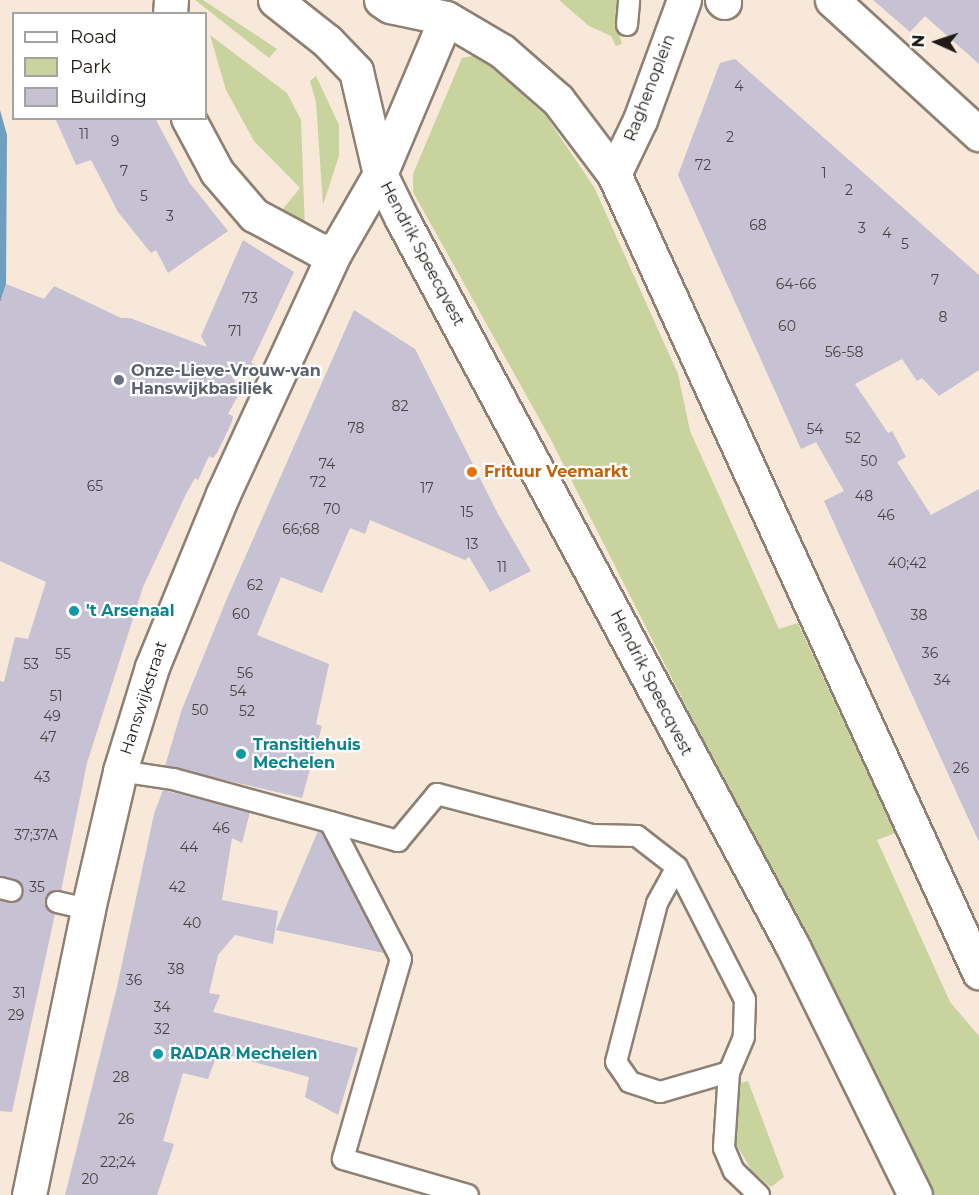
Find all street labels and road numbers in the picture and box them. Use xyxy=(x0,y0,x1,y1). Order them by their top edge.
street label: Raghenoplein xyxy=(621,32,679,144)
street label: Hendrik Speecqvest xyxy=(376,178,468,330)
street label: Hendrik Speecqvest xyxy=(606,607,696,759)
street label: Hanswijkstraat xyxy=(117,639,171,757)

